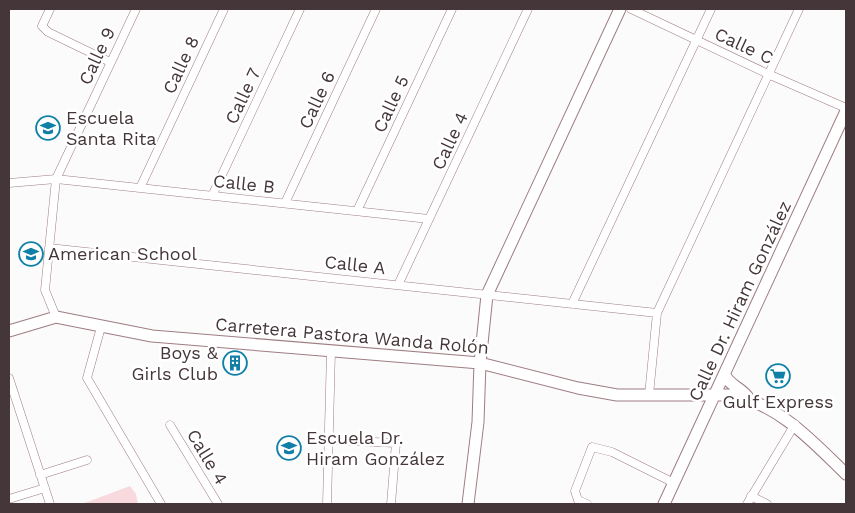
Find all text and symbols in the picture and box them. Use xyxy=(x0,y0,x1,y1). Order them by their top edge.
street label: Calle C xyxy=(711,23,777,68)
street label: Calle 9 xyxy=(74,24,119,88)
street label: Calle 8 xyxy=(158,33,203,97)
street label: Calle 7 xyxy=(220,64,265,127)
street label: Calle 6 xyxy=(294,68,339,132)
street label: Calle 5 xyxy=(368,72,413,136)
place label: Escuela Santa Rita xyxy=(66,107,156,149)
street label: Calle 4 xyxy=(427,109,472,173)
school or university icon: Escuela Santa Rita xyxy=(35,115,61,141)
street label: Calle B xyxy=(212,170,276,197)
street label: Calle Dr. Hiram González xyxy=(684,197,795,404)
school or university icon: American School xyxy=(18,241,44,267)
place label: American School xyxy=(48,243,197,264)
street label: Calle A xyxy=(323,251,387,278)
street label: Carretera Pastora Wanda Rolón xyxy=(214,313,490,358)
place label: Boys & Girls Club xyxy=(131,342,219,384)
building icon: Boys & Girls Club xyxy=(222,350,248,376)
supermarket icon: Gulf Express xyxy=(765,363,791,389)
place label: Gulf Express xyxy=(723,391,833,412)
street label: Calle 4 xyxy=(183,425,232,488)
place label: Escuela Dr. Hiram González xyxy=(306,427,445,469)
school or university icon: Escuela Dr. Hiram González xyxy=(276,435,302,461)

